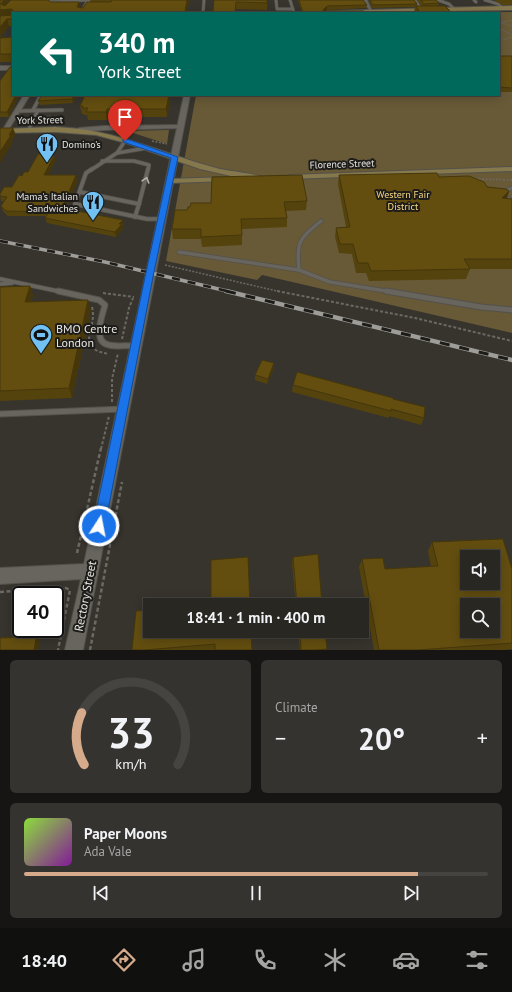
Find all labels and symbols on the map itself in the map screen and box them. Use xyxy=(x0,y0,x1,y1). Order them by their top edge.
pin xyxy=(108,100,142,141)
street label: York Street xyxy=(17,113,64,127)
restaurant icon: Domino's xyxy=(34,131,60,164)
place label: Domino's xyxy=(62,138,101,151)
street label: Florence Street xyxy=(309,156,375,172)
one-way arrow xyxy=(141,176,150,183)
park label: Western Fair District xyxy=(376,188,430,213)
restaurant icon: Mama's Italian Sandwiches xyxy=(80,189,106,222)
place label: Mama's Italian Sandwiches xyxy=(16,190,78,215)
place label: BMO Centre London xyxy=(56,321,117,350)
sports icon: BMO Centre London xyxy=(28,322,54,355)
position arrow xyxy=(78,505,120,547)
street label: Rectory Street xyxy=(71,560,99,632)
speed limit sign: 40 xyxy=(12,586,64,638)

